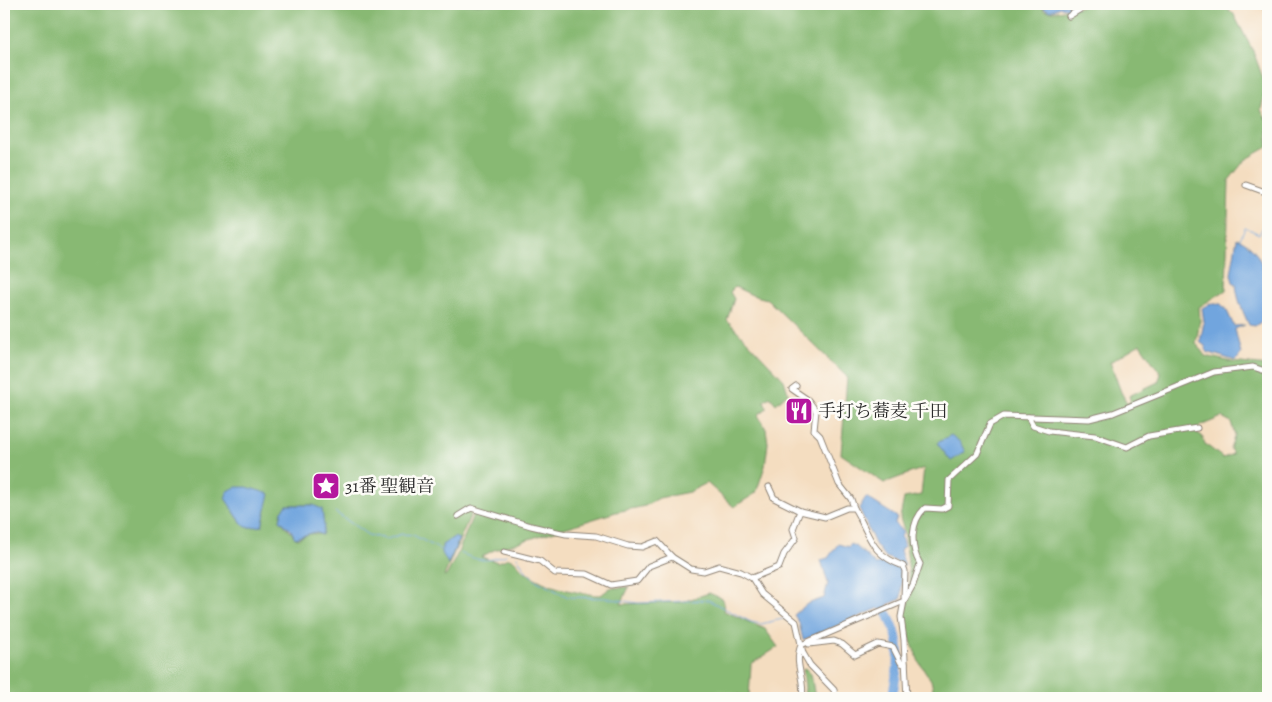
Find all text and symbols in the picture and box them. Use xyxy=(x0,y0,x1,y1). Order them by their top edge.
restaurant icon: 手打ち蕎麦 千田 xyxy=(784,396,814,426)
place label: 手打ち蕎麦 千田 xyxy=(818,399,948,423)
place icon: 31番 聖観音 xyxy=(311,471,341,501)
place label: 31番 聖観音 xyxy=(345,474,434,498)

